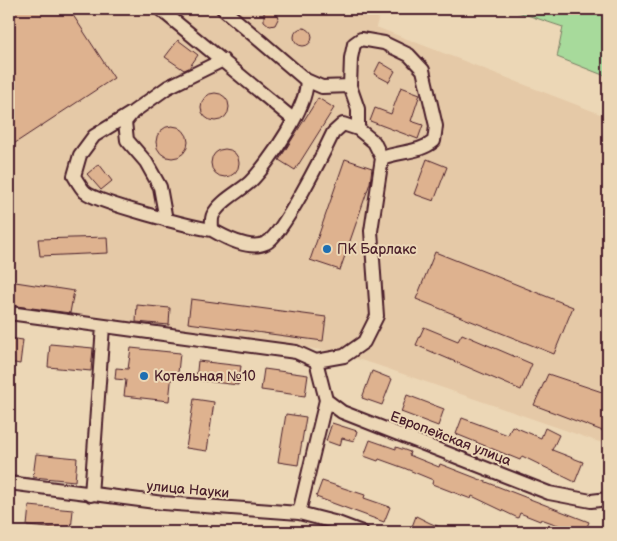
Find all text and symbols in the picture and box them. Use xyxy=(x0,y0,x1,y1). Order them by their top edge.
place label: ПК Барлакс xyxy=(337,241,416,258)
marker: ПК Барлакс xyxy=(321,243,333,255)
place label: Котельная №10 xyxy=(154,368,256,385)
marker: Котельная №10 xyxy=(138,370,150,382)
street label: Европейская улица xyxy=(388,408,514,470)
street label: улица Науки xyxy=(146,477,230,502)

